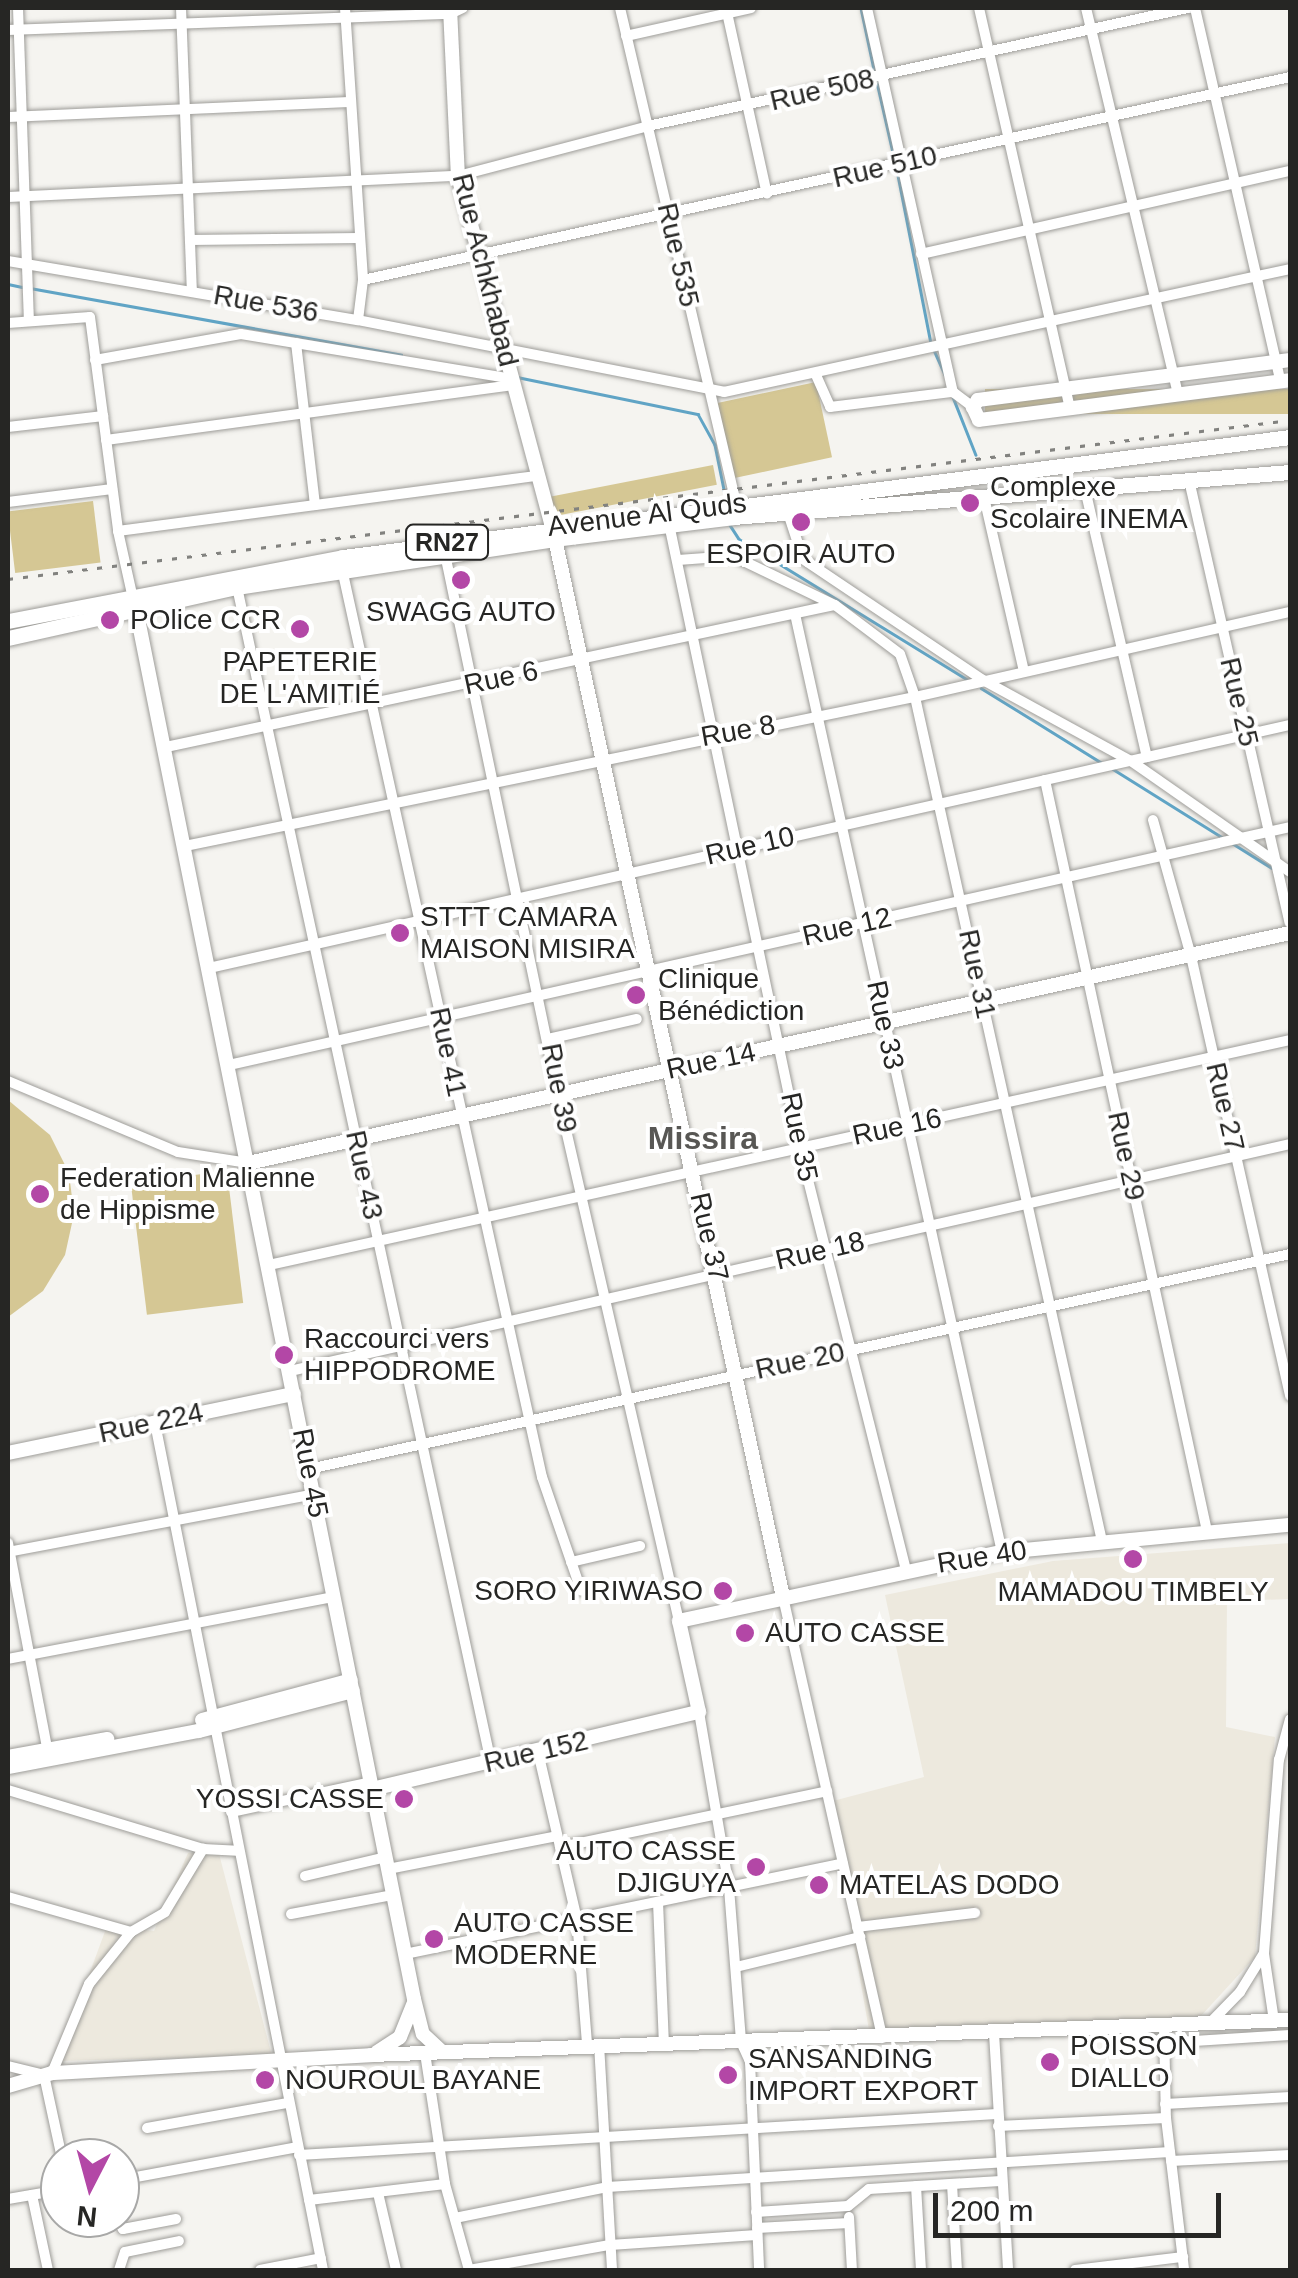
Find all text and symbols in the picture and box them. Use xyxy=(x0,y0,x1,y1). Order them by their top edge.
street label: Rue 508 xyxy=(767,62,877,118)
street label: Rue 510 xyxy=(830,139,940,195)
street label: Rue Achkhabad xyxy=(445,169,525,371)
street label: Rue 535 xyxy=(650,200,706,310)
street label: Rue 536 xyxy=(211,278,321,330)
place label: Complexe Scolaire INEMA xyxy=(990,470,1188,536)
street label: Avenue Al Quds xyxy=(545,486,749,544)
marker: Complexe Scolaire INEMA xyxy=(959,492,981,514)
marker: ESPOIR AUTO xyxy=(790,511,812,533)
road number: RN27 xyxy=(404,522,490,562)
place label: ESPOIR AUTO xyxy=(706,537,896,571)
marker: SWAGG AUTO xyxy=(450,569,472,591)
place label: SWAGG AUTO xyxy=(365,595,557,629)
place label: POlice CCR xyxy=(130,603,281,637)
marker: POlice CCR xyxy=(99,609,121,631)
marker: PAPETERIE DE L'AMITIÉ xyxy=(289,618,311,640)
place label: PAPETERIE DE L'AMITIÉ xyxy=(220,645,380,711)
street label: Rue 6 xyxy=(461,654,541,702)
street label: Rue 25 xyxy=(1212,654,1266,750)
street label: Rue 8 xyxy=(698,708,778,754)
street label: Rue 10 xyxy=(702,819,798,873)
place label: STTT CAMARA MAISON MISIRA xyxy=(420,900,635,966)
street label: Rue 12 xyxy=(799,900,895,954)
marker: STTT CAMARA MAISON MISIRA xyxy=(389,922,411,944)
street label: Rue 31 xyxy=(951,926,1003,1022)
place label: Clinique Bénédiction xyxy=(658,962,804,1028)
street label: Rue 33 xyxy=(859,977,911,1073)
marker: Clinique Bénédiction xyxy=(623,982,649,1008)
street label: Rue 41 xyxy=(422,1004,474,1100)
street label: Rue 14 xyxy=(663,1035,759,1087)
street label: Rue 39 xyxy=(534,1040,584,1136)
street label: Rue 27 xyxy=(1198,1059,1252,1155)
street label: Rue 35 xyxy=(773,1089,825,1185)
street label: Rue 16 xyxy=(849,1101,945,1153)
street label: Rue 29 xyxy=(1100,1108,1152,1204)
district label: Missira xyxy=(648,1119,758,1157)
street label: Rue 43 xyxy=(338,1127,390,1223)
place label: Federation Malienne de Hippisme xyxy=(60,1161,315,1227)
marker: Federation Malienne de Hippisme xyxy=(29,1183,51,1205)
street label: Rue 37 xyxy=(682,1189,736,1285)
street label: Rue 18 xyxy=(772,1224,868,1278)
place label: Raccourci vers HIPPODROME xyxy=(304,1322,495,1388)
street label: Rue 20 xyxy=(752,1335,848,1387)
marker: Raccourci vers HIPPODROME xyxy=(273,1344,295,1366)
street label: Rue 224 xyxy=(96,1396,206,1450)
street label: Rue 45 xyxy=(285,1425,335,1521)
street label: Rue 40 xyxy=(935,1533,1029,1581)
marker: MAMADOU TIMBELY xyxy=(1122,1548,1144,1570)
place label: SORO YIRIWASO xyxy=(474,1574,703,1608)
place label: MAMADOU TIMBELY xyxy=(997,1575,1269,1609)
marker: SORO YIRIWASO xyxy=(712,1580,734,1602)
place label: AUTO CASSE xyxy=(765,1616,945,1650)
marker: AUTO CASSE xyxy=(734,1622,756,1644)
street label: Rue 152 xyxy=(481,1724,591,1780)
place label: YOSSI CASSE xyxy=(196,1782,384,1816)
marker: YOSSI CASSE xyxy=(393,1788,415,1810)
place label: AUTO CASSE DJIGUYA xyxy=(556,1834,736,1900)
marker: AUTO CASSE DJIGUYA xyxy=(745,1856,767,1878)
place label: MATELAS DODO xyxy=(839,1868,1059,1902)
marker: MATELAS DODO xyxy=(808,1874,830,1896)
place label: AUTO CASSE MODERNE xyxy=(454,1906,634,1972)
marker: AUTO CASSE MODERNE xyxy=(423,1928,445,1950)
place label: POISSON DIALLO xyxy=(1070,2029,1198,2095)
place label: SANSANDING IMPORT EXPORT xyxy=(748,2042,979,2108)
marker: POISSON DIALLO xyxy=(1039,2051,1061,2073)
place label: NOUROUL BAYANE xyxy=(285,2063,542,2097)
marker: SANSANDING IMPORT EXPORT xyxy=(717,2064,739,2086)
marker: NOUROUL BAYANE xyxy=(254,2069,276,2091)
north arrow xyxy=(40,2138,140,2238)
scale bar xyxy=(938,2173,1226,2235)
text: 200 m xyxy=(950,2194,1033,2227)
text: N xyxy=(75,2200,99,2233)

